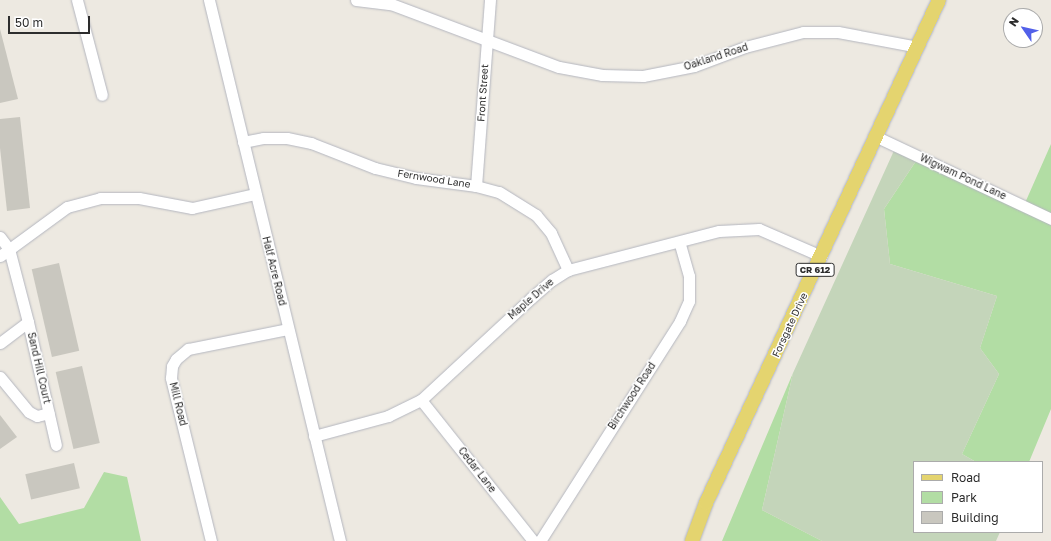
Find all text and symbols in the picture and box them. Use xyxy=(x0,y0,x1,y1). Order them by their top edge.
scale bar xyxy=(10,8,92,34)
north arrow xyxy=(1003,8,1043,48)
text: N xyxy=(1006,14,1021,29)
text: 50 m xyxy=(15,15,43,30)
street label: Oakland Road xyxy=(682,41,750,73)
street label: Front Street xyxy=(475,64,491,122)
street label: Wigwam Pond Lane xyxy=(918,152,1008,202)
street label: Fernwood Lane xyxy=(397,167,471,191)
street label: Half Acre Road xyxy=(260,235,288,307)
road number: CR 612 xyxy=(795,263,835,277)
street label: Maple Drive xyxy=(506,276,556,322)
street label: Forsgate Drive xyxy=(770,291,810,359)
street label: Sand Hill Court xyxy=(25,331,53,405)
street label: Birchwood Road xyxy=(606,360,658,432)
street label: Mill Road xyxy=(167,381,189,427)
street label: Cedar Lane xyxy=(456,445,498,495)
legend xyxy=(913,461,1043,533)
text: Road xyxy=(951,470,980,485)
text: Park xyxy=(951,490,977,505)
text: Building xyxy=(951,510,999,525)

